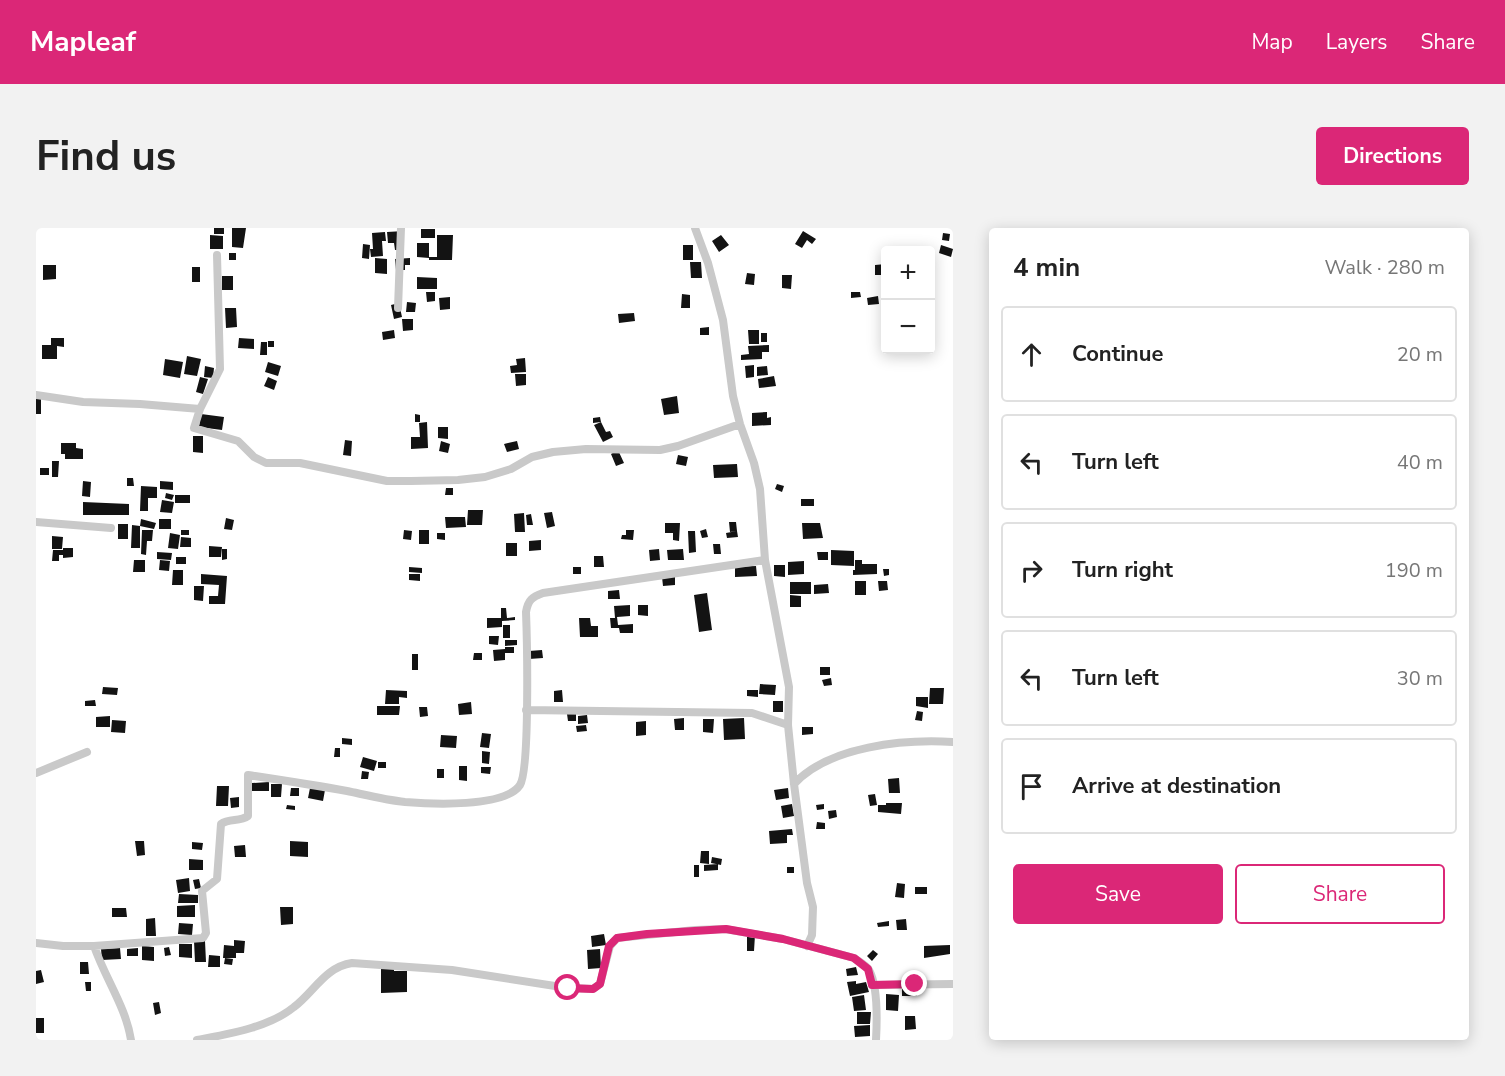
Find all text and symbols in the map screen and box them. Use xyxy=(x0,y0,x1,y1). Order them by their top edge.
text: Mapleaf xyxy=(30,23,136,61)
text: Map xyxy=(1251,28,1293,56)
text: Layers xyxy=(1326,28,1387,56)
text: Share xyxy=(1420,28,1475,56)
button: Directions xyxy=(1316,127,1469,185)
text: Find us xyxy=(36,128,176,185)
map controls xyxy=(881,246,935,354)
button: + xyxy=(881,246,935,300)
text: 4 min xyxy=(1013,250,1080,285)
text: Walk · 280 m xyxy=(1325,254,1445,281)
button: − xyxy=(881,300,935,354)
icon: ahead xyxy=(1015,338,1048,371)
text: Continue xyxy=(1072,339,1163,369)
text: 20 m xyxy=(1397,341,1443,368)
icon: left xyxy=(1015,446,1048,479)
text: Turn left xyxy=(1072,447,1159,477)
text: 40 m xyxy=(1397,449,1443,476)
icon: right xyxy=(1015,554,1048,587)
text: Turn right xyxy=(1072,555,1173,585)
text: 190 m xyxy=(1385,557,1443,584)
icon: left xyxy=(1015,662,1048,695)
text: Turn left xyxy=(1072,663,1159,693)
text: 30 m xyxy=(1397,665,1443,692)
icon: arrive xyxy=(1015,770,1048,803)
text: Arrive at destination xyxy=(1072,771,1281,801)
button: Save xyxy=(1013,864,1223,924)
button: Share xyxy=(1235,864,1445,924)
route end xyxy=(901,970,927,996)
route start xyxy=(554,974,580,1000)

